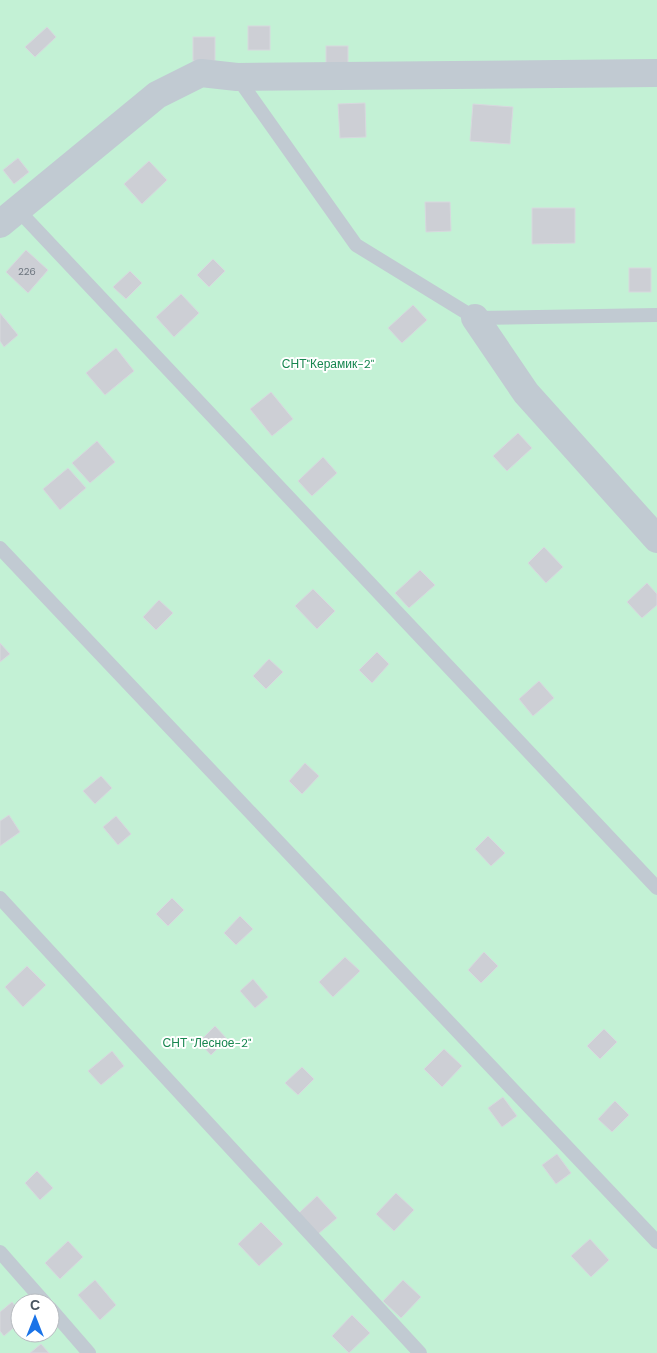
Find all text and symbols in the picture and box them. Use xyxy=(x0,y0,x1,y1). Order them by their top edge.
house number: 226 xyxy=(18,265,36,278)
park label: СНТ"Керамик-2" xyxy=(282,356,375,372)
park label: СНТ "Лесное-2" xyxy=(163,1035,252,1051)
north arrow xyxy=(10,1293,60,1343)
text: С xyxy=(30,1296,40,1314)

